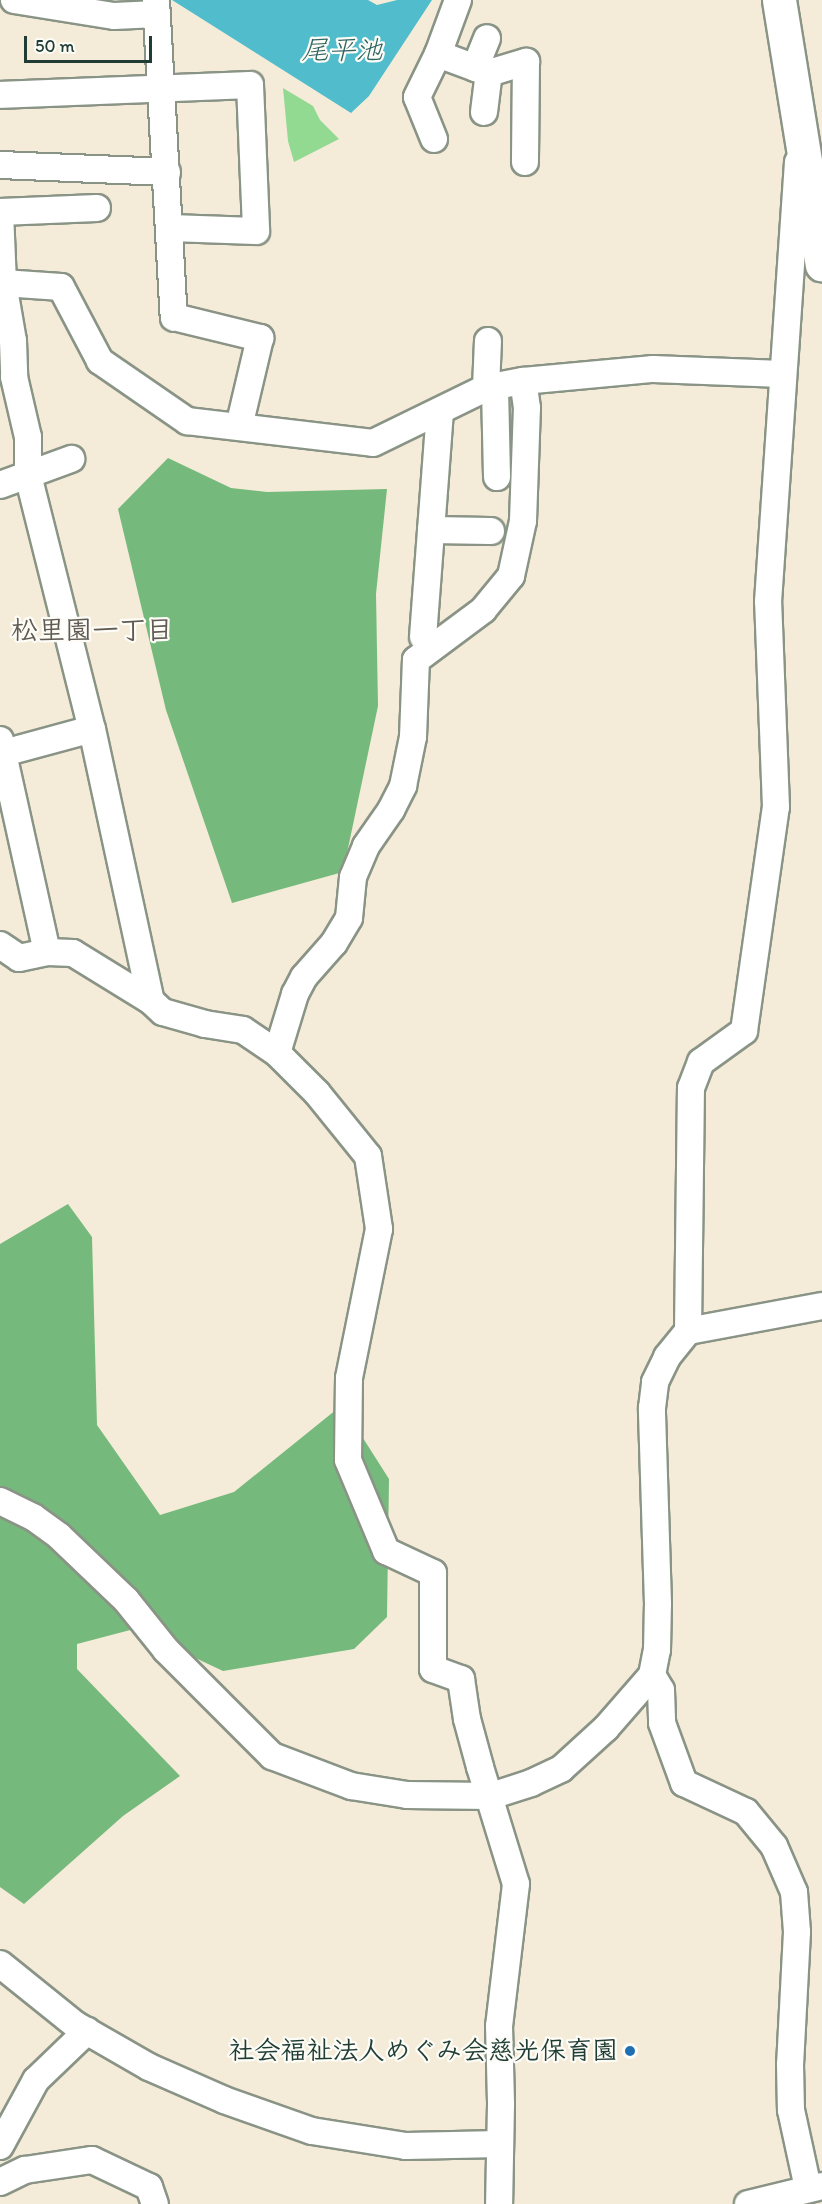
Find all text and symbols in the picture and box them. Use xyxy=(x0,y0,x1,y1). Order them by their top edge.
scale bar xyxy=(27,24,154,62)
water label: 尾平池 xyxy=(302,34,382,66)
text: 50 m xyxy=(35,35,75,57)
district label: 松里園一丁目 xyxy=(11,614,173,646)
place label: 社会福祉法人めぐみ会慈光保育園 xyxy=(228,2035,618,2067)
marker: 社会福祉法人めぐみ会慈光保育園 xyxy=(623,2044,637,2058)

